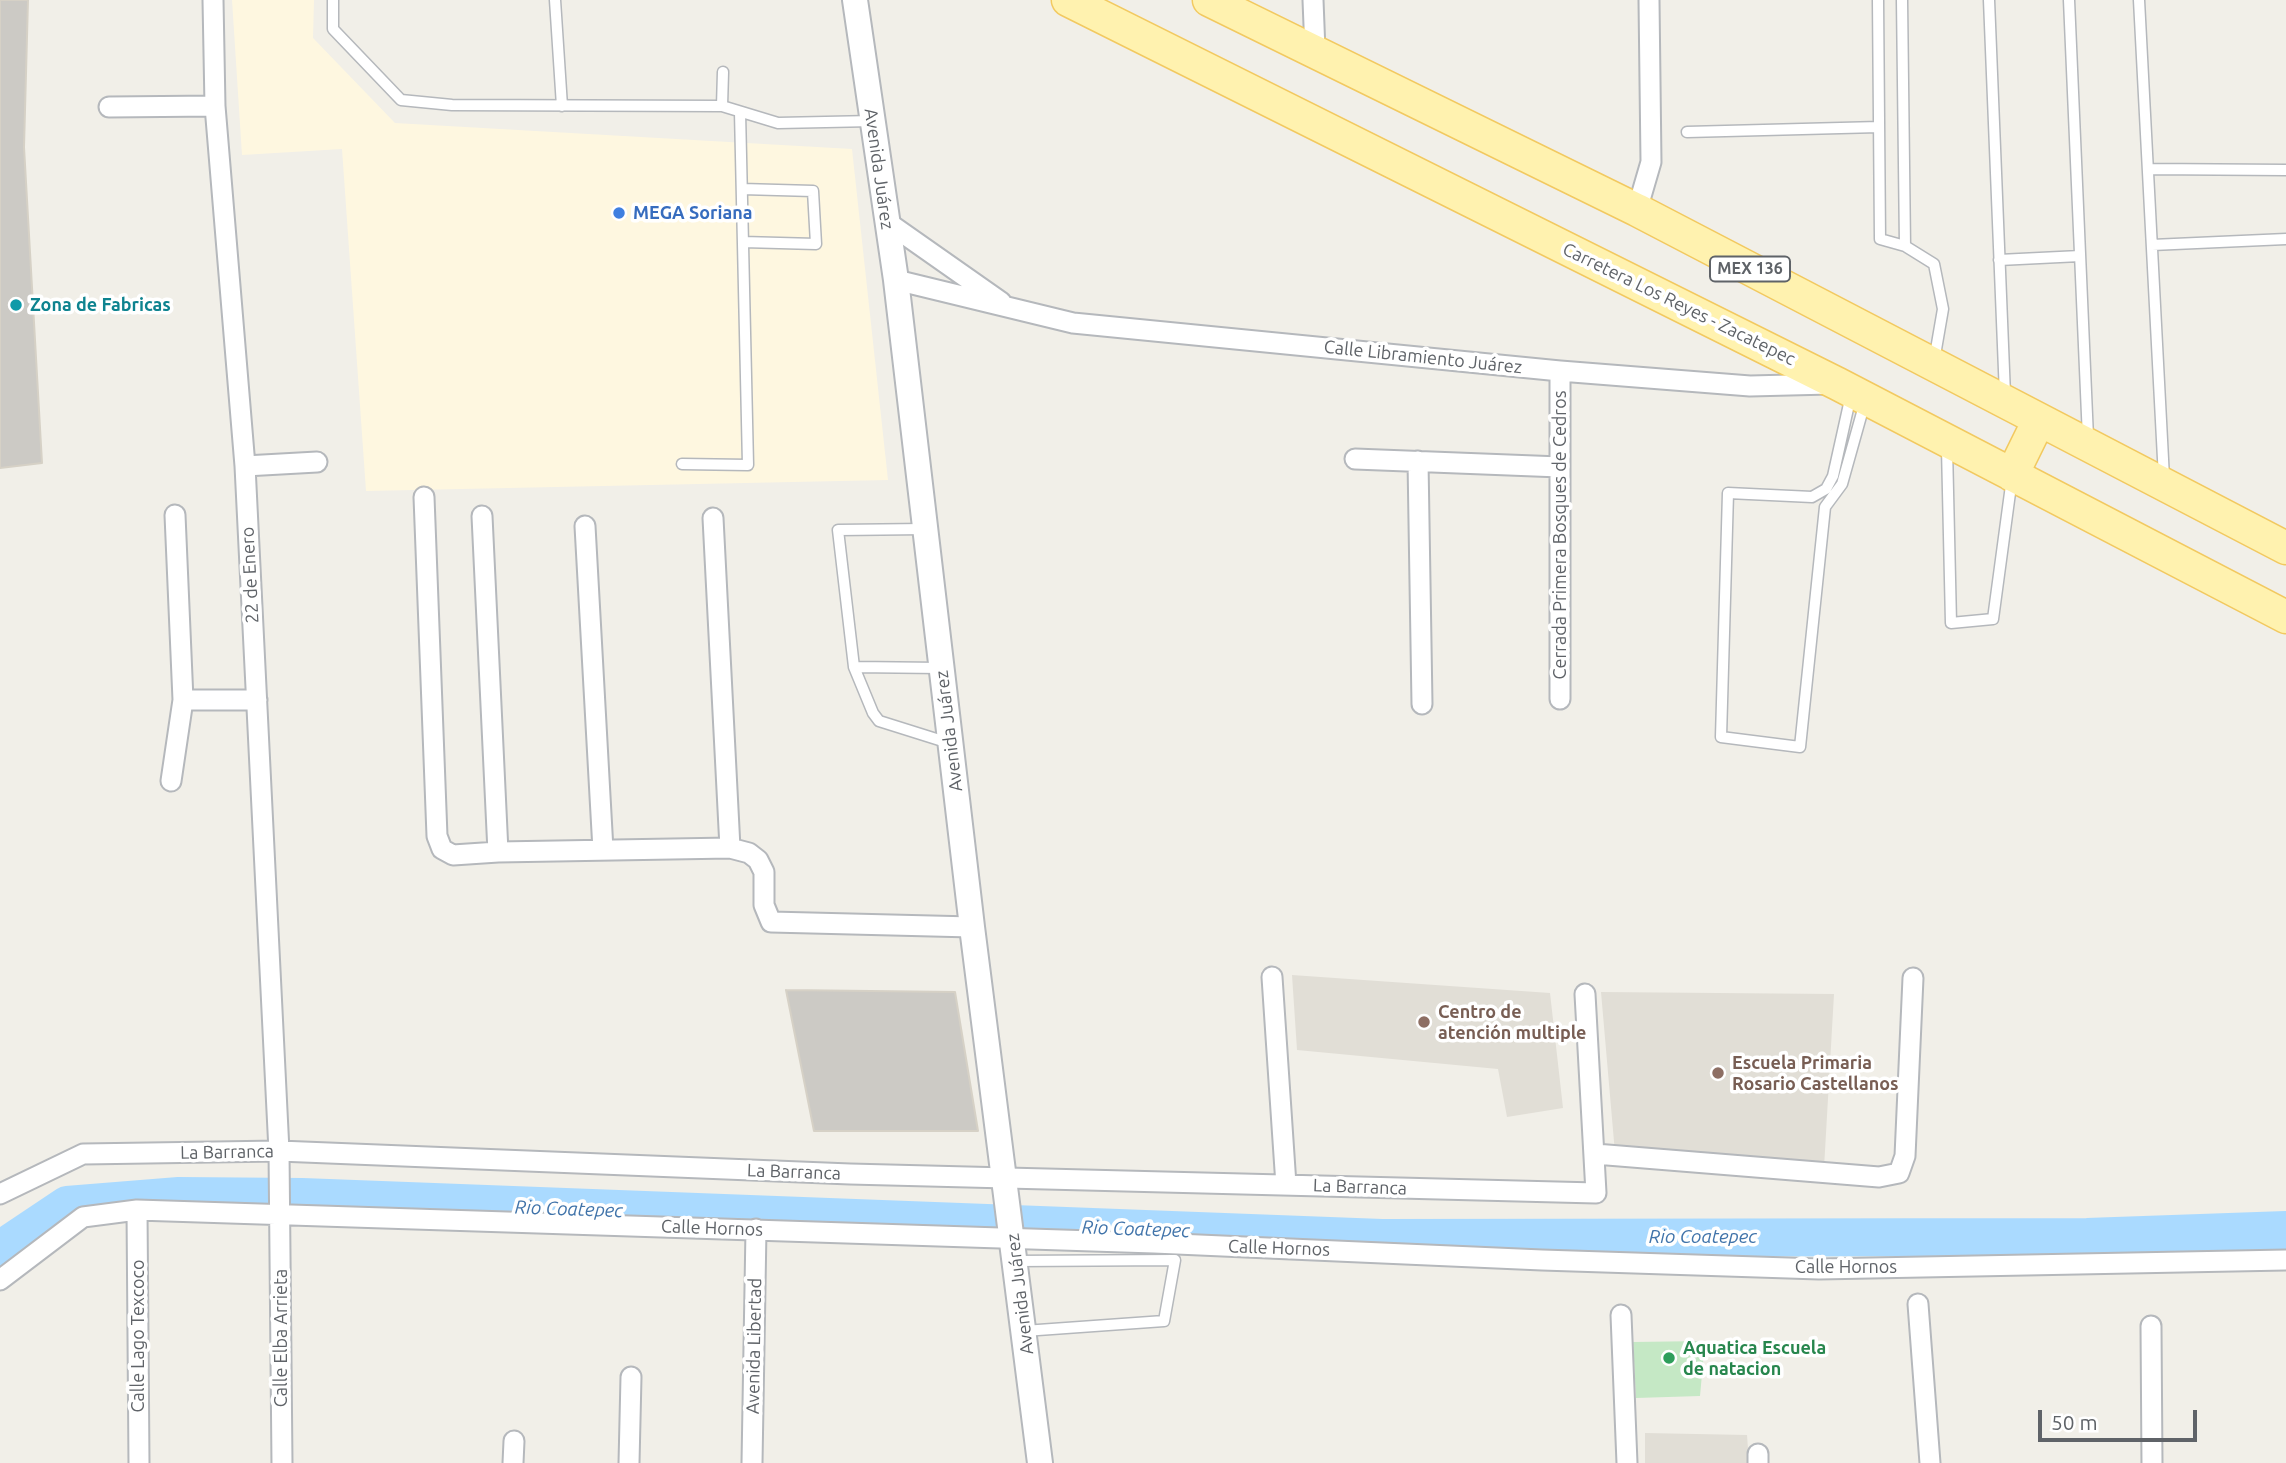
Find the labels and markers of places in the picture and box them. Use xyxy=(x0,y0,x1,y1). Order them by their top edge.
place label: MEGA Soriana xyxy=(633,202,753,224)
marker: MEGA Soriana xyxy=(611,205,627,221)
place label: Zona de Fabricas xyxy=(30,294,171,316)
marker: Zona de Fabricas xyxy=(8,297,24,313)
place label: Centro de atención multiple xyxy=(1438,1001,1586,1044)
marker: Centro de atención multiple xyxy=(1416,1014,1432,1030)
place label: Escuela Primaria Rosario Castellanos xyxy=(1732,1052,1899,1094)
marker: Escuela Primaria Rosario Castellanos xyxy=(1710,1065,1726,1081)
place label: Aquatica Escuela de natacion xyxy=(1683,1337,1826,1380)
marker: Aquatica Escuela de natacion xyxy=(1661,1350,1677,1366)

